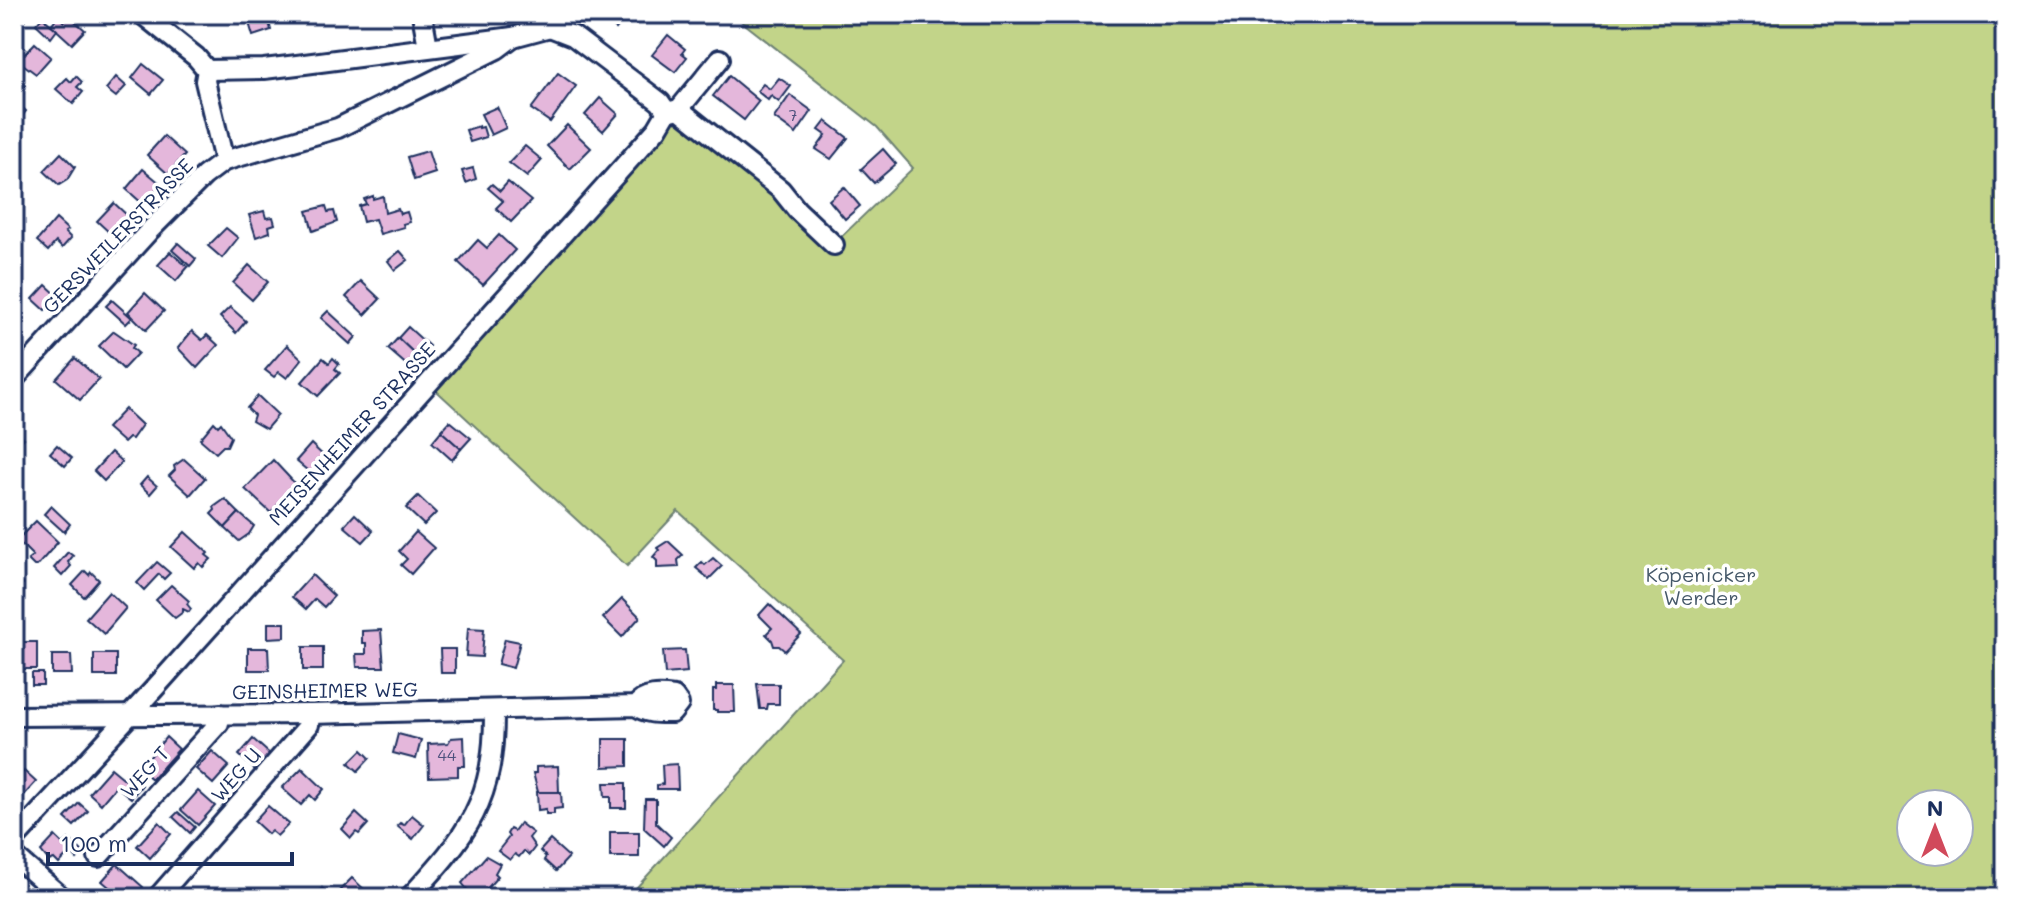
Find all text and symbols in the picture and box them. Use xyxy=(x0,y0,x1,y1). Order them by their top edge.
house number: 7 xyxy=(789,104,798,125)
street label: GERSWEILERSTRASSE xyxy=(36,152,198,318)
street label: MEISENHEIMER STRASSE xyxy=(262,336,440,530)
park label: Köpenicker Werder xyxy=(1646,561,1756,610)
street label: GEINSHEIMER WEG xyxy=(232,675,418,705)
street label: WEG T xyxy=(114,740,174,803)
street label: WEG U xyxy=(205,742,266,807)
house number: 44 xyxy=(438,744,457,765)
north arrow xyxy=(1895,788,1975,868)
text: N xyxy=(1927,793,1943,822)
scale bar xyxy=(48,816,292,866)
text: 100 m xyxy=(60,827,127,858)

